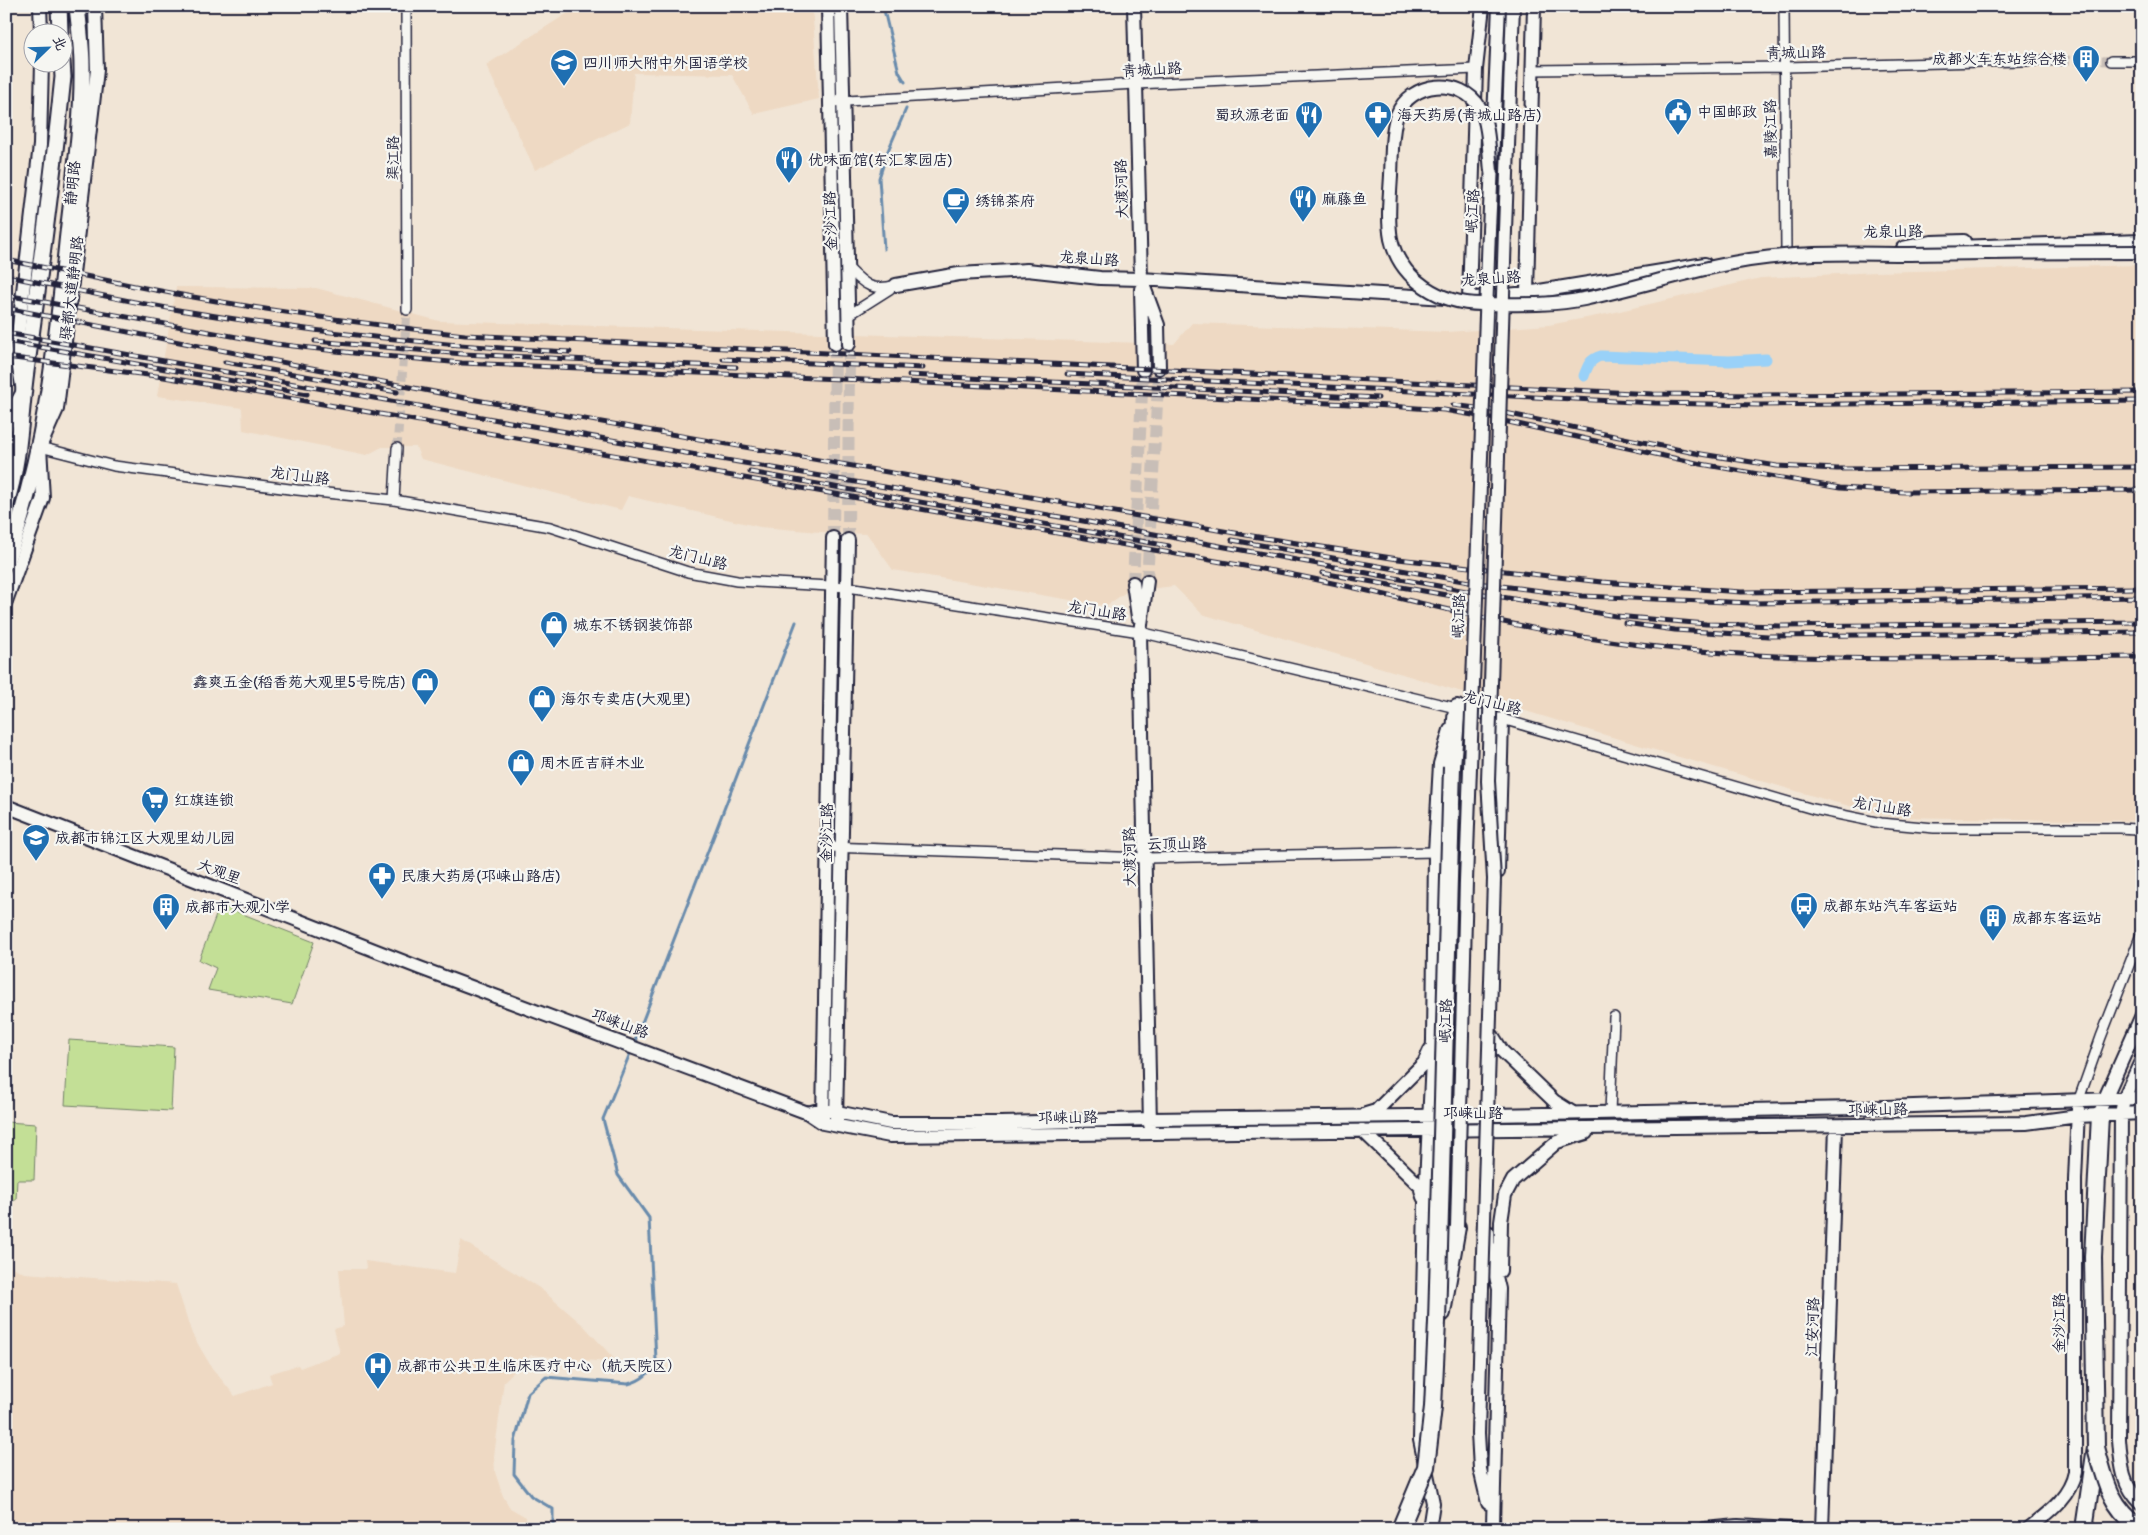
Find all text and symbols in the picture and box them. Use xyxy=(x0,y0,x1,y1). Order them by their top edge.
north arrow xyxy=(22,22,72,72)
text: 北 xyxy=(49,33,70,53)
street label: 青城山路 xyxy=(1766,43,1826,63)
building icon: 成都火车东站综合楼 xyxy=(2071,44,2101,83)
school or university icon: 四川师大附中外国语学校 xyxy=(549,48,579,87)
place label: 成都火车东站综合楼 xyxy=(1932,50,2067,69)
place label: 四川师大附中外国语学校 xyxy=(583,54,748,73)
street label: 青城山路 xyxy=(1122,59,1182,81)
public building icon: 中国邮政 xyxy=(1663,97,1693,136)
street label: 嘉陵江路 xyxy=(1761,99,1781,159)
restaurant icon: 蜀玖源老面 xyxy=(1294,100,1324,139)
pharmacy icon: 海天药房(青城山路店) xyxy=(1363,100,1393,139)
place label: 中国邮政 xyxy=(1697,103,1757,122)
place label: 蜀玖源老面 xyxy=(1215,106,1290,125)
place label: 海天药房(青城山路店) xyxy=(1397,106,1542,125)
street label: 渠江路 xyxy=(384,135,403,181)
restaurant icon: 优味面馆(东汇家园店) xyxy=(774,145,804,184)
place label: 优味面馆(东汇家园店) xyxy=(808,151,953,170)
street label: 大渡河路 xyxy=(1111,159,1133,219)
street label: 静明路 xyxy=(61,160,85,206)
restaurant icon: 麻藤鱼 xyxy=(1288,184,1318,223)
cafe icon: 绣锦茶府 xyxy=(941,186,971,225)
street label: 岷江路 xyxy=(1462,188,1484,234)
place label: 麻藤鱼 xyxy=(1322,190,1367,209)
street label: 金沙江路 xyxy=(820,191,842,251)
place label: 绣锦茶府 xyxy=(975,192,1035,211)
street label: 龙泉山路 xyxy=(1863,222,1923,242)
street label: 驿都大道静明路 xyxy=(56,235,88,341)
street label: 龙泉山路 xyxy=(1058,247,1120,271)
street label: 龙泉山路 xyxy=(1460,267,1522,291)
street label: 龙门山路 xyxy=(269,463,331,489)
street label: 龙门山路 xyxy=(667,542,729,574)
street label: 岷江路 xyxy=(1449,593,1469,639)
street label: 龙门山路 xyxy=(1066,597,1128,625)
shop icon: 城东不锈钢装饰部 xyxy=(539,610,569,649)
place label: 城东不锈钢装饰部 xyxy=(573,616,693,635)
shop icon: 鑫爽五金(稻香苑大观里5号院店) xyxy=(410,667,440,706)
place label: 鑫爽五金(稻香苑大观里5号院店) xyxy=(193,673,406,692)
shop icon: 海尔专卖店(大观里) xyxy=(527,684,557,723)
street label: 龙门山路 xyxy=(1461,687,1523,719)
place label: 海尔专卖店(大观里) xyxy=(561,690,691,709)
shop icon: 周木匠吉祥木业 xyxy=(506,748,536,787)
place label: 周木匠吉祥木业 xyxy=(540,754,645,773)
supermarket icon: 红旗连锁 xyxy=(140,785,170,824)
place label: 红旗连锁 xyxy=(174,791,234,810)
street label: 龙门山路 xyxy=(1851,793,1913,821)
street label: 金沙江路 xyxy=(817,803,837,863)
school or university icon: 成都市锦江区大观里幼儿园 xyxy=(21,823,51,862)
street label: 大渡河路 xyxy=(1120,827,1140,887)
place label: 成都市锦江区大观里幼儿园 xyxy=(55,829,235,848)
street label: 云顶山路 xyxy=(1147,834,1207,854)
street label: 大观里 xyxy=(195,855,243,889)
pharmacy icon: 民康大药房(邛崃山路店) xyxy=(367,861,397,900)
place label: 民康大药房(邛崃山路店) xyxy=(401,867,561,886)
bus stop icon: 成都东站汽车客运站 xyxy=(1789,891,1819,930)
building icon: 成都市大观小学 xyxy=(151,892,181,931)
place label: 成都东站汽车客运站 xyxy=(1823,897,1958,916)
place label: 成都市大观小学 xyxy=(185,898,290,917)
building icon: 成都东客运站 xyxy=(1978,903,2008,942)
place label: 成都东客运站 xyxy=(2012,909,2102,928)
street label: 岷江路 xyxy=(1436,998,1456,1044)
street label: 邛崃山路 xyxy=(589,1005,651,1043)
street label: 邛崃山路 xyxy=(1848,1100,1908,1120)
street label: 邛崃山路 xyxy=(1443,1104,1503,1123)
street label: 邛崃山路 xyxy=(1038,1108,1098,1128)
street label: 金沙江路 xyxy=(2050,1293,2069,1353)
street label: 江安河路 xyxy=(1802,1297,1824,1357)
hospital icon: 成都市公共卫生临床医疗中心（航天院区） xyxy=(363,1351,393,1390)
place label: 成都市公共卫生临床医疗中心（航天院区） xyxy=(397,1357,682,1376)

